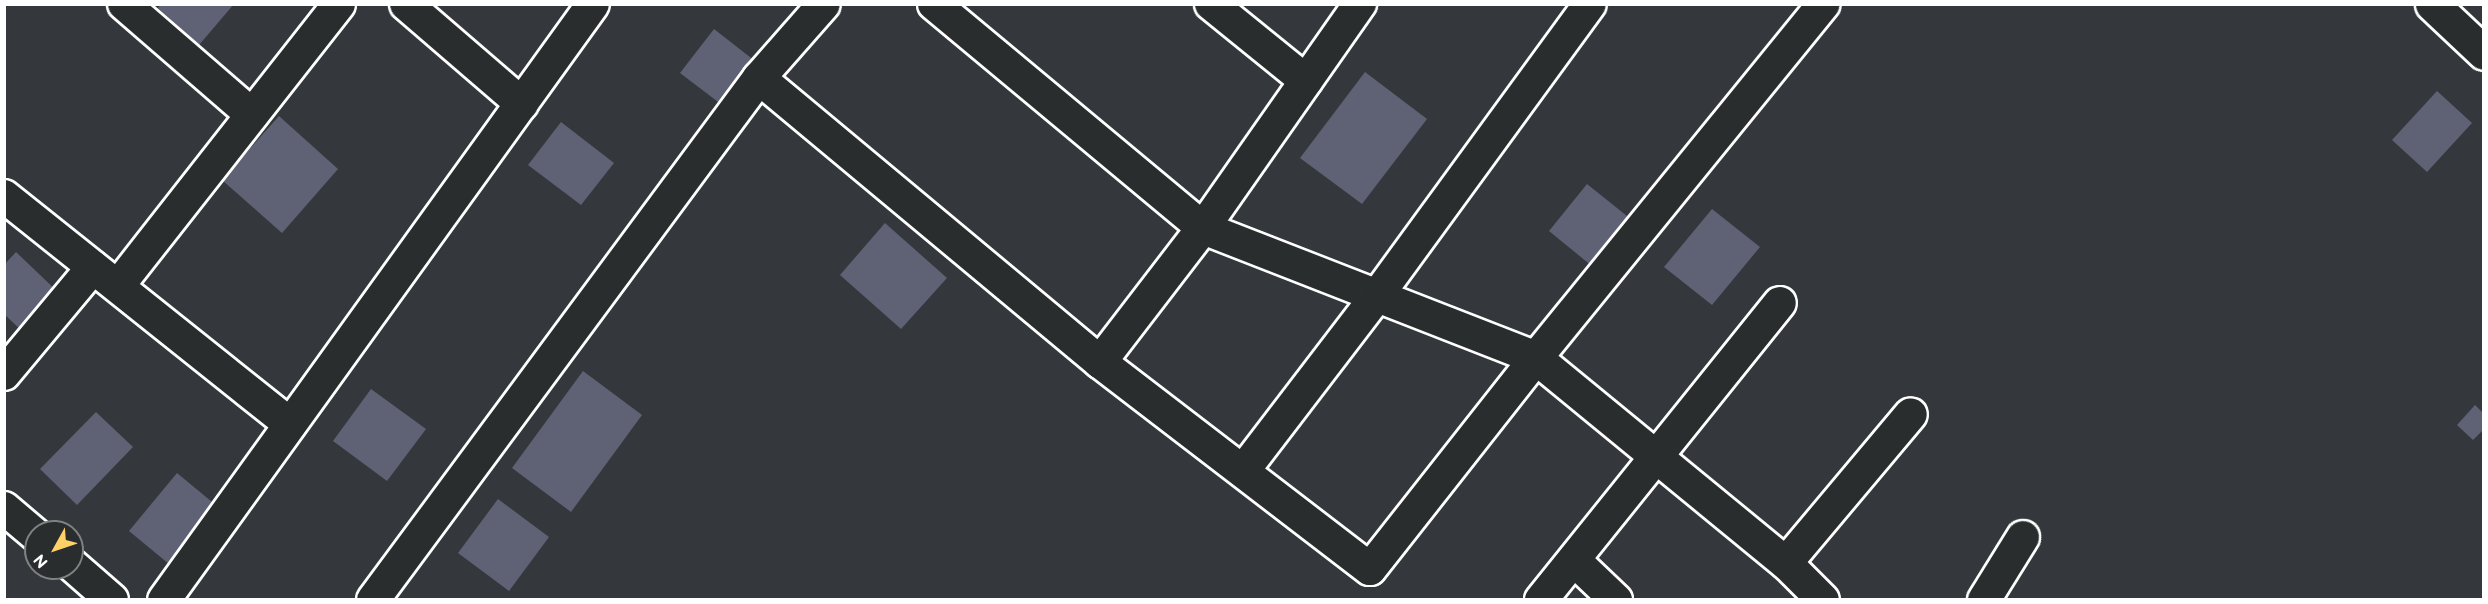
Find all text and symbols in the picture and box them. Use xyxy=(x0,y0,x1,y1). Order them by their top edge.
north arrow xyxy=(24,520,84,580)
text: N xyxy=(30,550,53,571)

